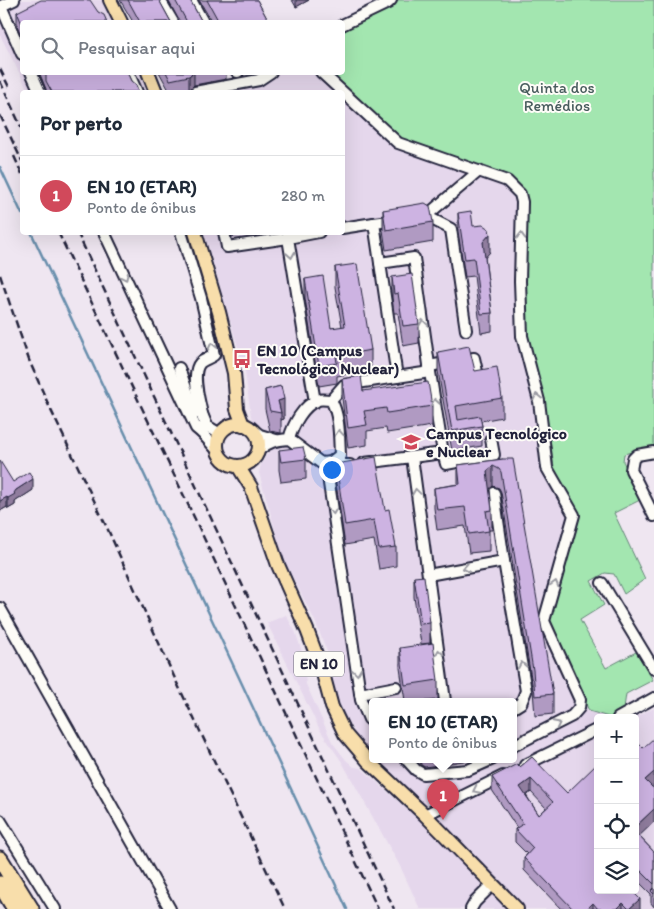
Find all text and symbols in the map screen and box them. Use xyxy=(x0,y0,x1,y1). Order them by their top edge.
search box xyxy=(20,20,345,75)
icon: search xyxy=(38,34,66,62)
text: Pesquisar aqui xyxy=(78,36,195,59)
park label: Quinta dos Remédios xyxy=(519,78,595,115)
text: Por perto xyxy=(40,110,122,135)
text: EN 10 (ETAR) xyxy=(87,175,197,198)
text: 1 xyxy=(52,186,60,205)
text: 280 m xyxy=(281,186,325,205)
text: Ponto de ônibus xyxy=(87,198,196,217)
one-way arrow xyxy=(516,232,526,240)
one-way arrow xyxy=(286,251,296,260)
one-way arrow xyxy=(118,272,129,281)
one-way arrow xyxy=(418,319,429,327)
one-way arrow xyxy=(207,341,218,350)
place label: EN 10 (Campus Tecnológico Nuclear) xyxy=(256,341,399,379)
bus stop icon: EN 10 (Campus Tecnológico Nuclear) xyxy=(231,348,253,370)
one-way arrow xyxy=(532,392,543,401)
one-way arrow xyxy=(430,398,440,406)
place label: Campus Tecnológico e Nuclear xyxy=(426,424,567,461)
one-way arrow xyxy=(333,429,344,437)
school or university icon: Campus Tecnológico e Nuclear xyxy=(400,431,422,453)
your location xyxy=(319,457,345,483)
one-way arrow xyxy=(412,488,422,496)
one-way arrow xyxy=(327,507,337,516)
one-way arrow xyxy=(461,562,470,572)
one-way arrow xyxy=(549,580,559,588)
one-way arrow xyxy=(434,649,445,657)
road number: EN 10 xyxy=(294,652,344,676)
one-way arrow xyxy=(517,661,527,670)
one-way arrow xyxy=(351,668,361,676)
popup xyxy=(369,698,517,763)
text: EN 10 (ETAR) xyxy=(388,710,498,733)
map controls xyxy=(594,714,639,894)
button: + xyxy=(594,714,639,759)
one-way arrow xyxy=(551,720,560,730)
text: Ponto de ônibus xyxy=(388,733,497,752)
button: − xyxy=(594,759,639,804)
pin: 1 xyxy=(427,779,459,820)
one-way arrow xyxy=(472,784,481,794)
button: locate xyxy=(594,804,639,849)
button: layers xyxy=(594,849,639,894)

